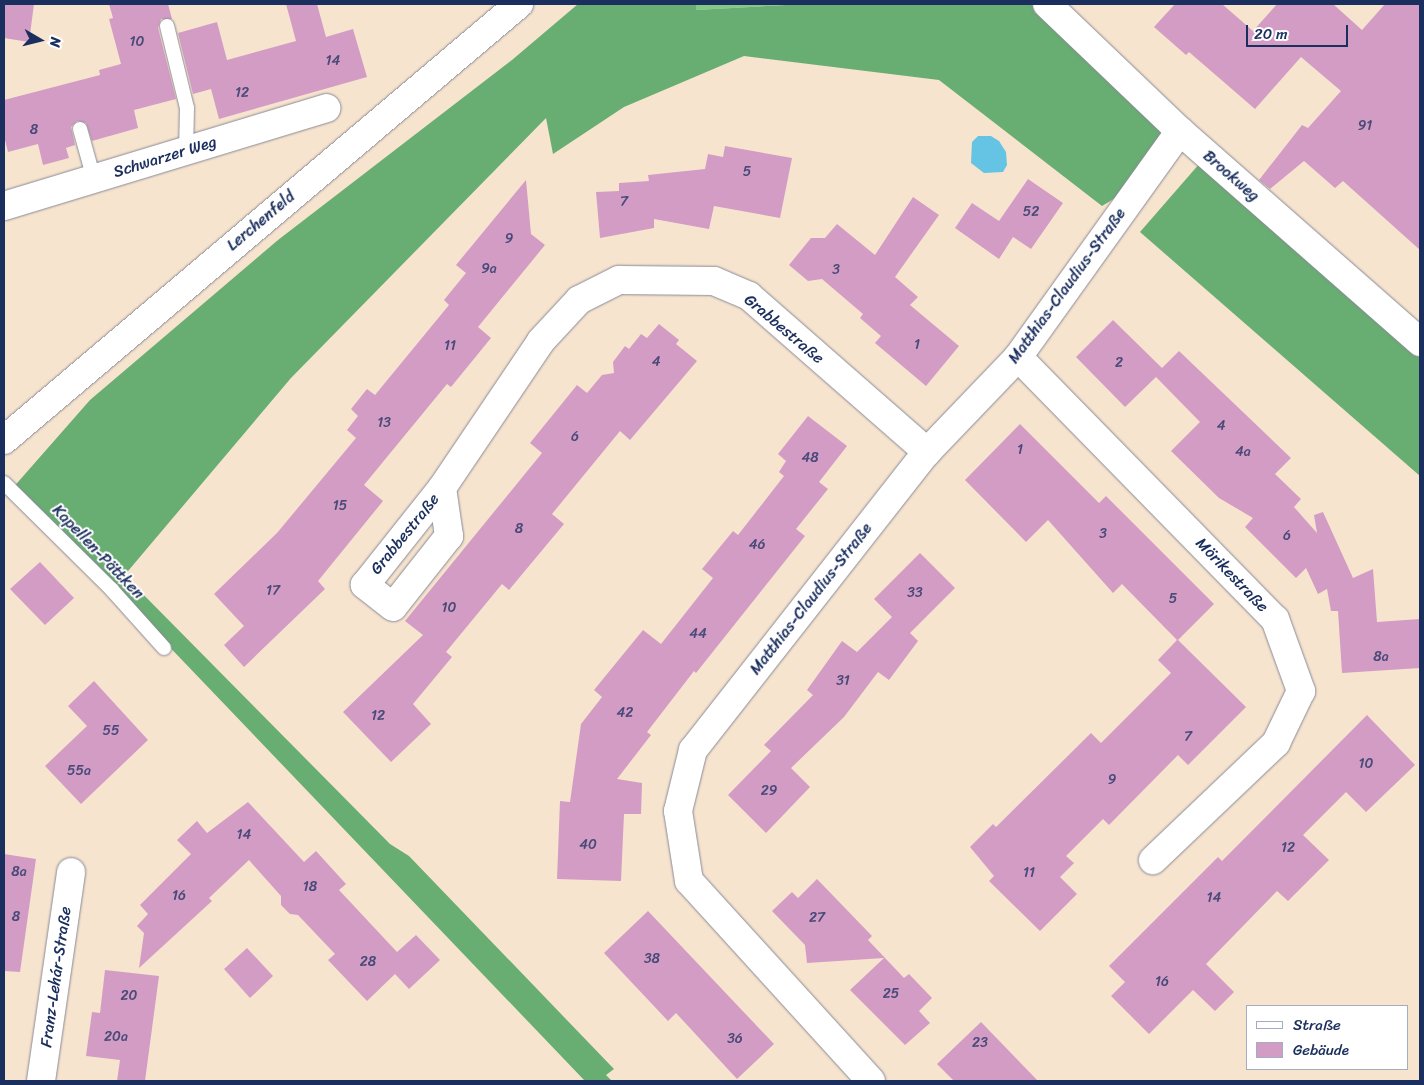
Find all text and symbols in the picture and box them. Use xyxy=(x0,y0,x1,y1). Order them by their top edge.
north arrow xyxy=(15,15,65,65)
scale bar xyxy=(1249,15,1352,47)
text: 20 m xyxy=(1254,21,1288,47)
house number: 10 xyxy=(130,34,144,50)
text: N xyxy=(42,36,68,49)
house number: 14 xyxy=(326,53,340,69)
house number: 12 xyxy=(235,85,249,101)
house number: 91 xyxy=(1358,118,1372,134)
house number: 8 xyxy=(30,122,38,138)
street label: Schwarzer Weg xyxy=(111,132,219,182)
street label: Brookweg xyxy=(1199,146,1263,206)
house number: 5 xyxy=(743,164,751,180)
street label: Lerchenfeld xyxy=(223,187,299,255)
house number: 7 xyxy=(620,194,628,210)
house number: 52 xyxy=(1023,204,1039,220)
street label: Matthias-Claudius-Straße xyxy=(1004,205,1130,367)
house number: 9 xyxy=(505,231,513,247)
house number: 9a xyxy=(481,261,497,277)
house number: 3 xyxy=(832,262,840,278)
street label: Grabbestraße xyxy=(740,290,828,368)
house number: 1 xyxy=(914,337,920,353)
house number: 11 xyxy=(444,338,456,354)
house number: 4 xyxy=(652,354,660,370)
house number: 2 xyxy=(1115,355,1123,371)
house number: 13 xyxy=(377,415,391,431)
house number: 4 xyxy=(1217,418,1225,434)
house number: 6 xyxy=(571,429,579,445)
house number: 1 xyxy=(1017,442,1023,458)
house number: 4a xyxy=(1235,444,1251,460)
house number: 48 xyxy=(801,450,819,466)
street label: Grabbestraße xyxy=(367,490,443,578)
house number: 15 xyxy=(333,498,347,514)
street label: Kapellen-Pättken xyxy=(48,501,148,603)
street label: Matthias-Claudius-Straße xyxy=(746,519,876,679)
house number: 8 xyxy=(515,521,523,537)
house number: 3 xyxy=(1099,526,1107,542)
house number: 6 xyxy=(1283,528,1291,544)
street label: Mörikestraße xyxy=(1192,534,1272,616)
house number: 46 xyxy=(749,537,765,553)
house number: 17 xyxy=(266,583,280,599)
house number: 33 xyxy=(907,585,923,601)
house number: 5 xyxy=(1169,591,1177,607)
house number: 10 xyxy=(442,600,456,616)
house number: 44 xyxy=(689,626,707,642)
house number: 8a xyxy=(1373,649,1389,665)
house number: 31 xyxy=(836,673,850,689)
house number: 42 xyxy=(617,705,633,721)
house number: 12 xyxy=(371,708,385,724)
house number: 55 xyxy=(102,723,120,739)
house number: 7 xyxy=(1184,729,1192,745)
house number: 10 xyxy=(1359,756,1373,772)
house number: 55a xyxy=(67,763,91,779)
house number: 9 xyxy=(1108,772,1116,788)
house number: 29 xyxy=(761,783,777,799)
house number: 14 xyxy=(237,827,251,843)
house number: 40 xyxy=(579,837,597,853)
house number: 12 xyxy=(1281,840,1295,856)
house number: 8a xyxy=(11,864,27,880)
house number: 11 xyxy=(1023,865,1035,881)
house number: 18 xyxy=(303,879,317,895)
house number: 16 xyxy=(172,888,186,904)
house number: 14 xyxy=(1207,890,1221,906)
street label: Franz-Lehár-Straße xyxy=(37,905,75,1049)
house number: 8 xyxy=(12,909,20,925)
house number: 27 xyxy=(809,910,825,926)
house number: 38 xyxy=(644,951,660,967)
house number: 28 xyxy=(360,954,376,970)
house number: 16 xyxy=(1155,974,1169,990)
house number: 25 xyxy=(883,986,899,1002)
house number: 20 xyxy=(121,988,137,1004)
legend xyxy=(1246,1005,1409,1070)
text: Straße xyxy=(1293,1012,1341,1038)
house number: 20a xyxy=(104,1029,128,1045)
house number: 36 xyxy=(727,1031,743,1047)
house number: 23 xyxy=(972,1035,988,1051)
text: Gebäude xyxy=(1293,1037,1349,1063)

